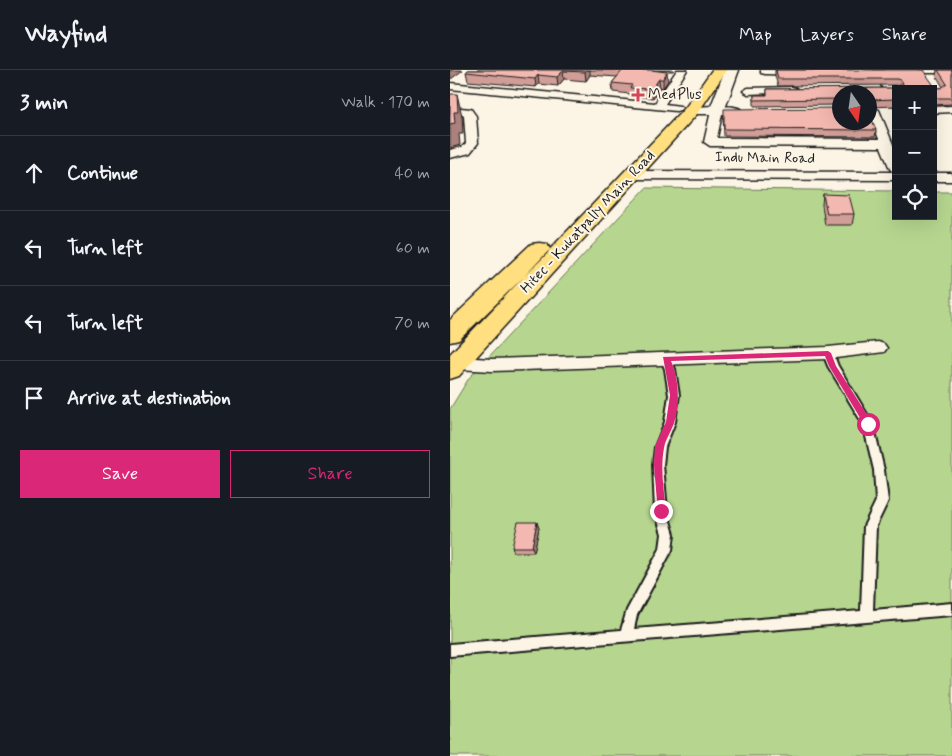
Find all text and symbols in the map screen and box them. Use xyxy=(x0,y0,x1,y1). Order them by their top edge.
text: Wayfind xyxy=(25,19,107,50)
text: Map xyxy=(739,23,772,47)
text: Layers xyxy=(800,23,854,47)
text: Share xyxy=(882,23,927,47)
place label: MedPlus xyxy=(648,85,702,105)
north arrow xyxy=(832,85,877,130)
map controls xyxy=(892,85,937,220)
button: + xyxy=(892,85,937,130)
text: 3 min xyxy=(20,89,68,117)
marker: MedPlus xyxy=(632,89,644,101)
text: Walk · 170 m xyxy=(341,92,430,113)
button: − xyxy=(892,130,937,175)
street label: Hitec - Kukatpally Main Road xyxy=(516,146,660,298)
street label: Indu Main Road xyxy=(715,147,815,169)
icon: ahead xyxy=(20,159,48,187)
text: Continue xyxy=(67,161,138,186)
text: 40 m xyxy=(394,163,430,184)
button: locate xyxy=(892,175,937,220)
icon: left xyxy=(20,234,48,262)
text: Turn left xyxy=(67,236,143,261)
text: 60 m xyxy=(396,238,430,259)
icon: left xyxy=(20,309,48,337)
text: Turn left xyxy=(67,311,143,336)
text: 70 m xyxy=(394,313,430,334)
icon: arrive xyxy=(20,384,48,412)
text: Arrive at destination xyxy=(67,386,231,411)
route start xyxy=(857,413,880,436)
button: Save xyxy=(20,450,220,498)
button: Share xyxy=(230,450,430,498)
route end xyxy=(650,500,673,523)

